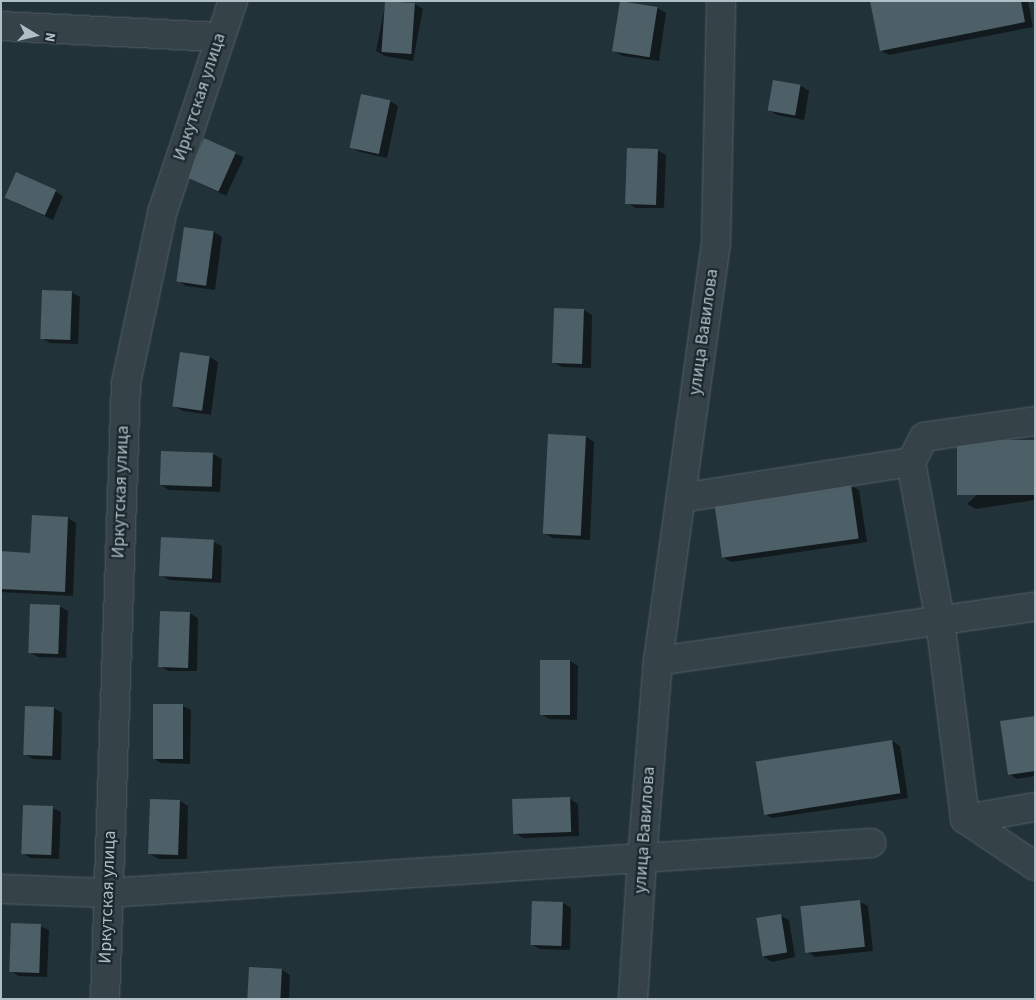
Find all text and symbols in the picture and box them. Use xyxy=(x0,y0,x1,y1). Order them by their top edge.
north arrow xyxy=(10,10,60,60)
street label: Иркутская улица xyxy=(169,30,231,164)
text: N xyxy=(39,31,60,44)
street label: улица Вавилова xyxy=(684,267,724,397)
street label: Иркутская улица xyxy=(108,425,134,559)
street label: улица Вавилова xyxy=(630,766,660,894)
street label: Иркутская улица xyxy=(95,830,121,964)

